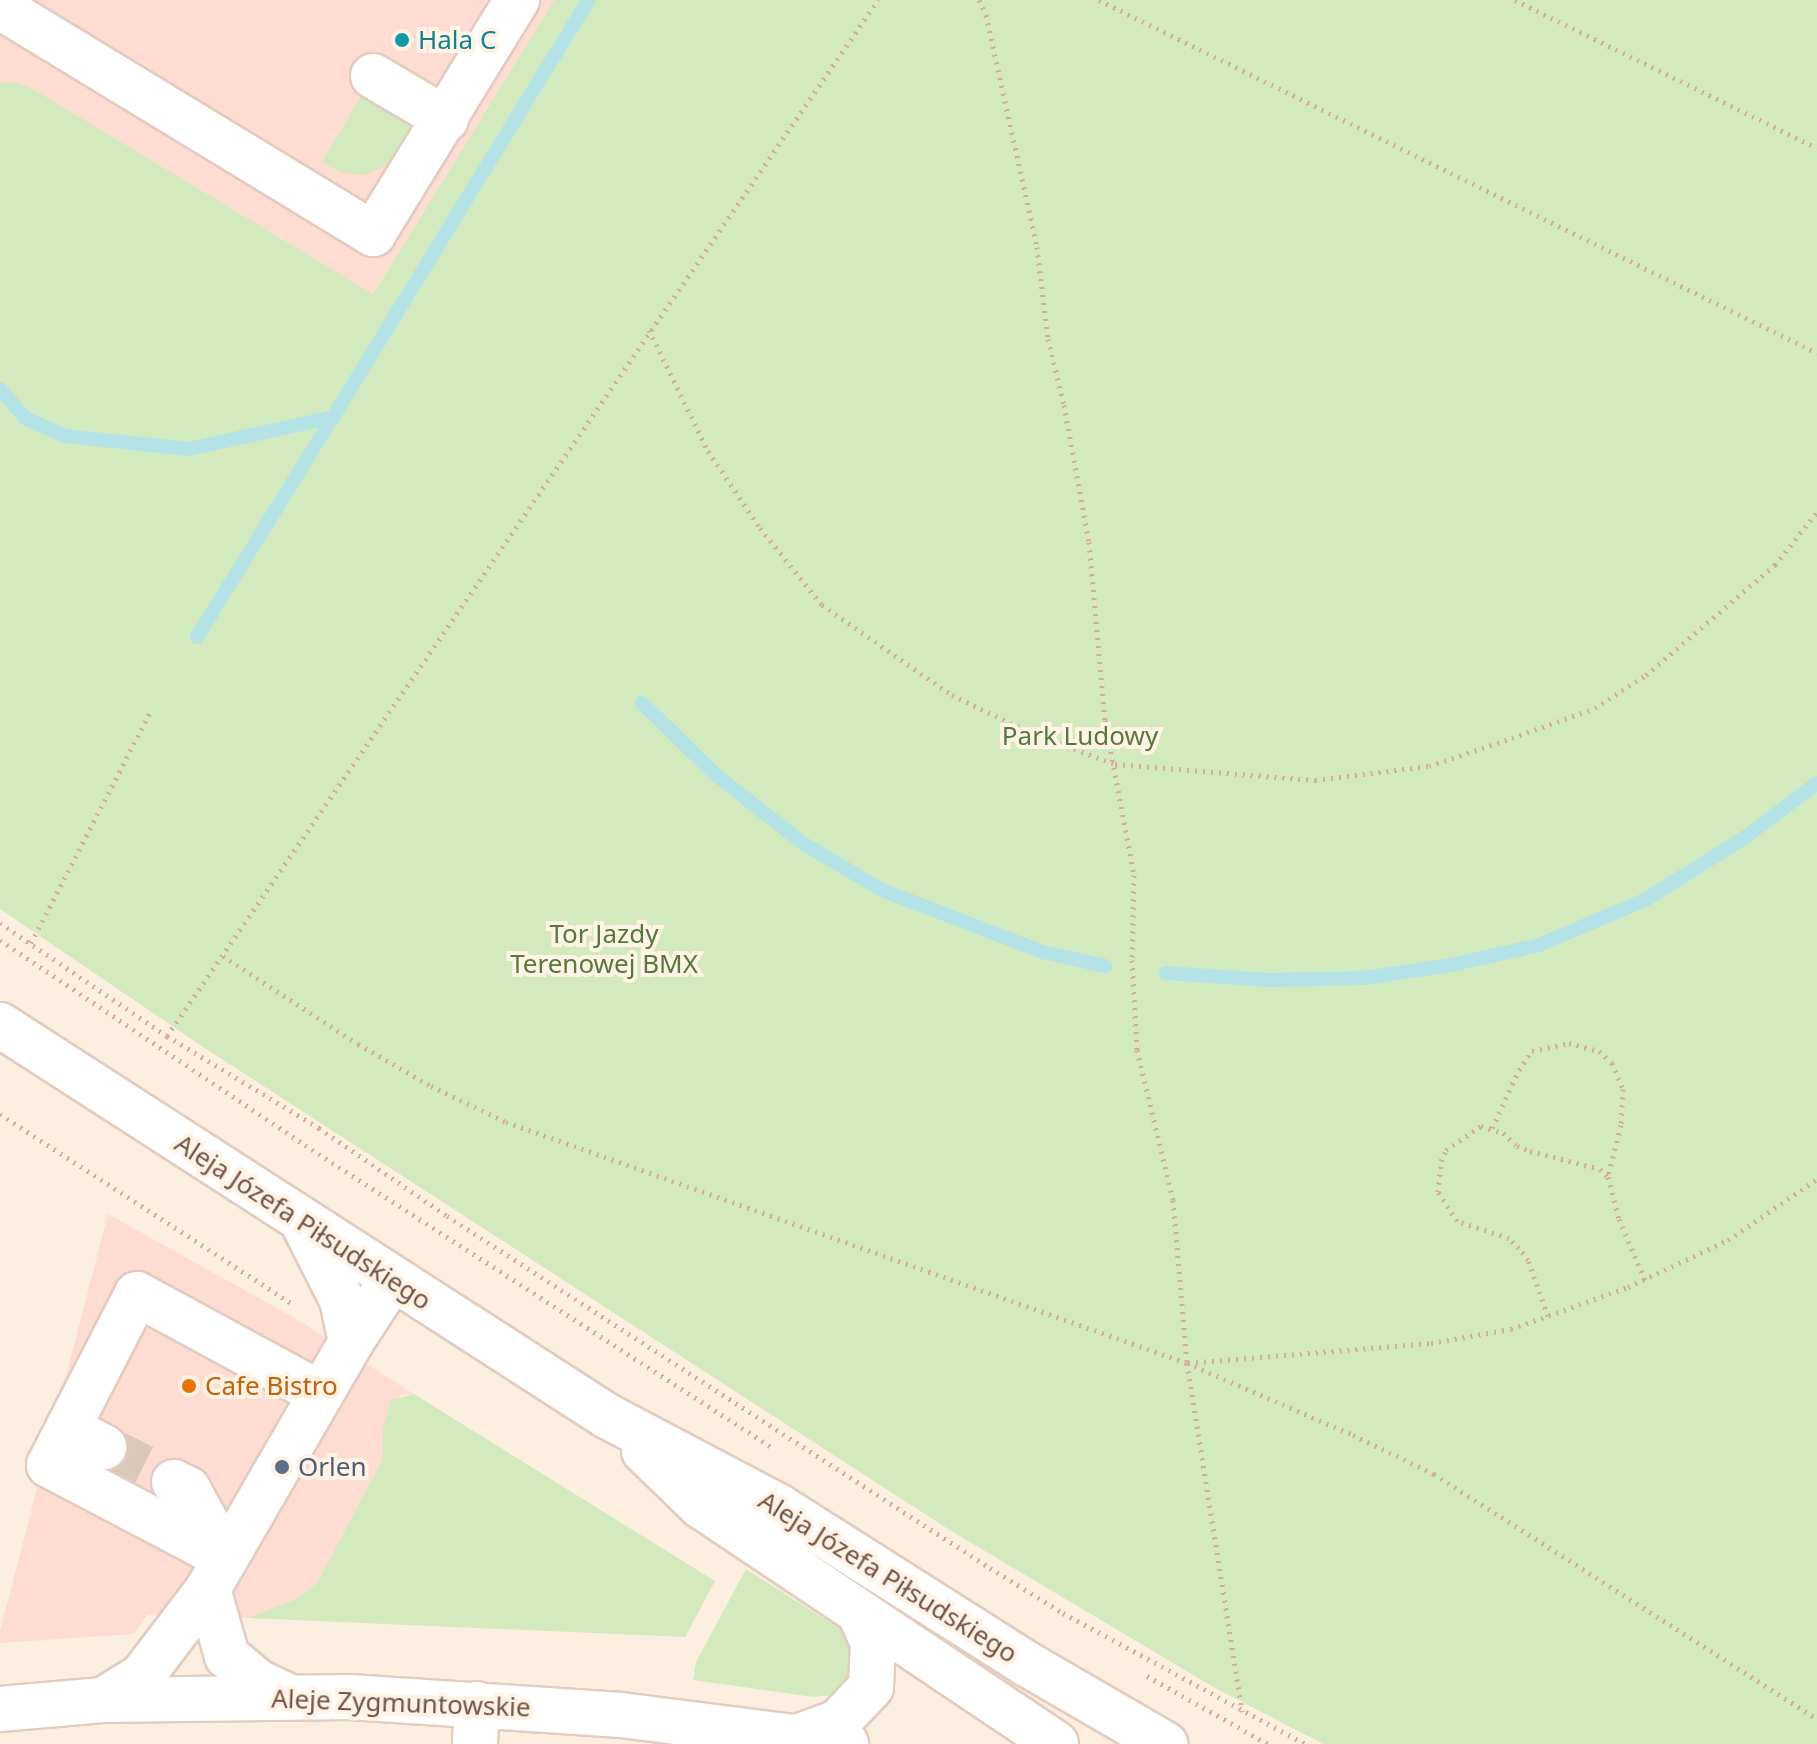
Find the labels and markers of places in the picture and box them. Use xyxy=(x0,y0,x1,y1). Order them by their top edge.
place label: Hala C xyxy=(418,24,496,56)
marker: Hala C xyxy=(393,31,411,49)
place label: Cafe Bistro xyxy=(205,1370,338,1402)
marker: Cafe Bistro xyxy=(180,1377,198,1395)
place label: Orlen xyxy=(298,1451,366,1483)
marker: Orlen xyxy=(273,1458,291,1476)

